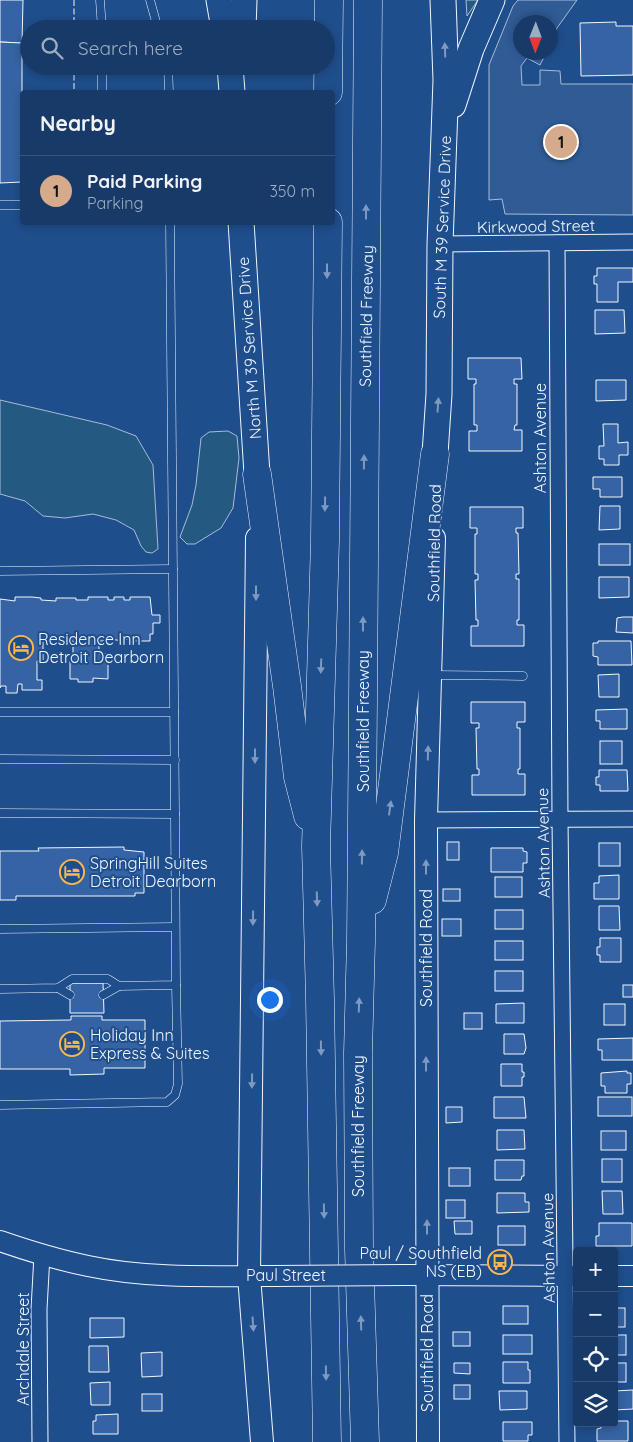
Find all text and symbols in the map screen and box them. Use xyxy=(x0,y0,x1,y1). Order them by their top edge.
north arrow xyxy=(513,15,558,60)
search box xyxy=(20,20,335,75)
icon: search xyxy=(38,34,66,62)
text: Search here xyxy=(78,36,183,60)
one-way arrow xyxy=(440,42,448,58)
text: Nearby xyxy=(40,110,116,136)
pin: 1 xyxy=(545,123,577,161)
street label: South M 39 Service Drive xyxy=(429,135,455,319)
text: Paid Parking xyxy=(87,169,202,193)
text: 1 xyxy=(53,181,59,201)
text: 350 m xyxy=(269,181,315,201)
text: Parking xyxy=(87,193,144,213)
one-way arrow xyxy=(362,204,370,220)
street label: Kirkwood Street xyxy=(477,215,595,237)
street label: Southfield Freeway xyxy=(355,245,377,387)
street label: North M 39 Service Drive xyxy=(233,256,265,440)
one-way arrow xyxy=(323,263,331,279)
street label: Ashton Avenue xyxy=(530,383,550,493)
one-way arrow xyxy=(434,397,442,413)
one-way arrow xyxy=(360,454,368,470)
street label: Southfield Road xyxy=(423,484,445,602)
one-way arrow xyxy=(321,496,329,512)
one-way arrow xyxy=(252,585,260,601)
one-way arrow xyxy=(359,616,367,632)
place label: Residence Inn Detroit Dearborn xyxy=(38,629,164,667)
hotel icon: Residence Inn Detroit Dearborn xyxy=(8,635,34,661)
street label: Southfield Freeway xyxy=(353,650,373,792)
one-way arrow xyxy=(317,658,325,674)
one-way arrow xyxy=(424,745,432,761)
one-way arrow xyxy=(251,748,259,764)
street label: Ashton Avenue xyxy=(532,788,554,898)
one-way arrow xyxy=(386,799,394,815)
one-way arrow xyxy=(358,849,366,865)
place label: SpringHill Suites Detroit Dearborn xyxy=(90,853,216,891)
one-way arrow xyxy=(422,858,430,874)
hotel icon: SpringHill Suites Detroit Dearborn xyxy=(59,859,85,885)
street label: Southfield Road xyxy=(416,889,436,1007)
one-way arrow xyxy=(314,891,322,907)
one-way arrow xyxy=(249,910,257,926)
your location xyxy=(257,987,283,1013)
one-way arrow xyxy=(355,997,363,1013)
place label: Holiday Inn Express & Suites xyxy=(90,1025,209,1063)
hotel icon: Holiday Inn Express & Suites xyxy=(59,1031,85,1057)
one-way arrow xyxy=(317,1040,325,1056)
street label: Southfield Freeway xyxy=(348,1055,368,1197)
one-way arrow xyxy=(422,1056,430,1072)
one-way arrow xyxy=(248,1073,256,1089)
street label: Ashton Avenue xyxy=(537,1193,559,1303)
one-way arrow xyxy=(320,1203,328,1219)
one-way arrow xyxy=(423,1218,431,1234)
place label: Paul / Southfield NS (EB) xyxy=(359,1243,482,1281)
map controls xyxy=(573,1247,618,1427)
button: + xyxy=(573,1247,618,1292)
bus stop icon: Paul / Southfield NS (EB) xyxy=(487,1249,513,1275)
street label: Paul Street xyxy=(246,1265,326,1285)
street label: Archdale Street xyxy=(13,1292,33,1406)
button: − xyxy=(573,1292,618,1337)
street label: Southfield Road xyxy=(417,1294,437,1412)
one-way arrow xyxy=(357,1315,365,1331)
one-way arrow xyxy=(249,1317,257,1333)
button: locate xyxy=(573,1337,618,1382)
one-way arrow xyxy=(322,1365,330,1381)
button: layers xyxy=(573,1382,618,1427)

